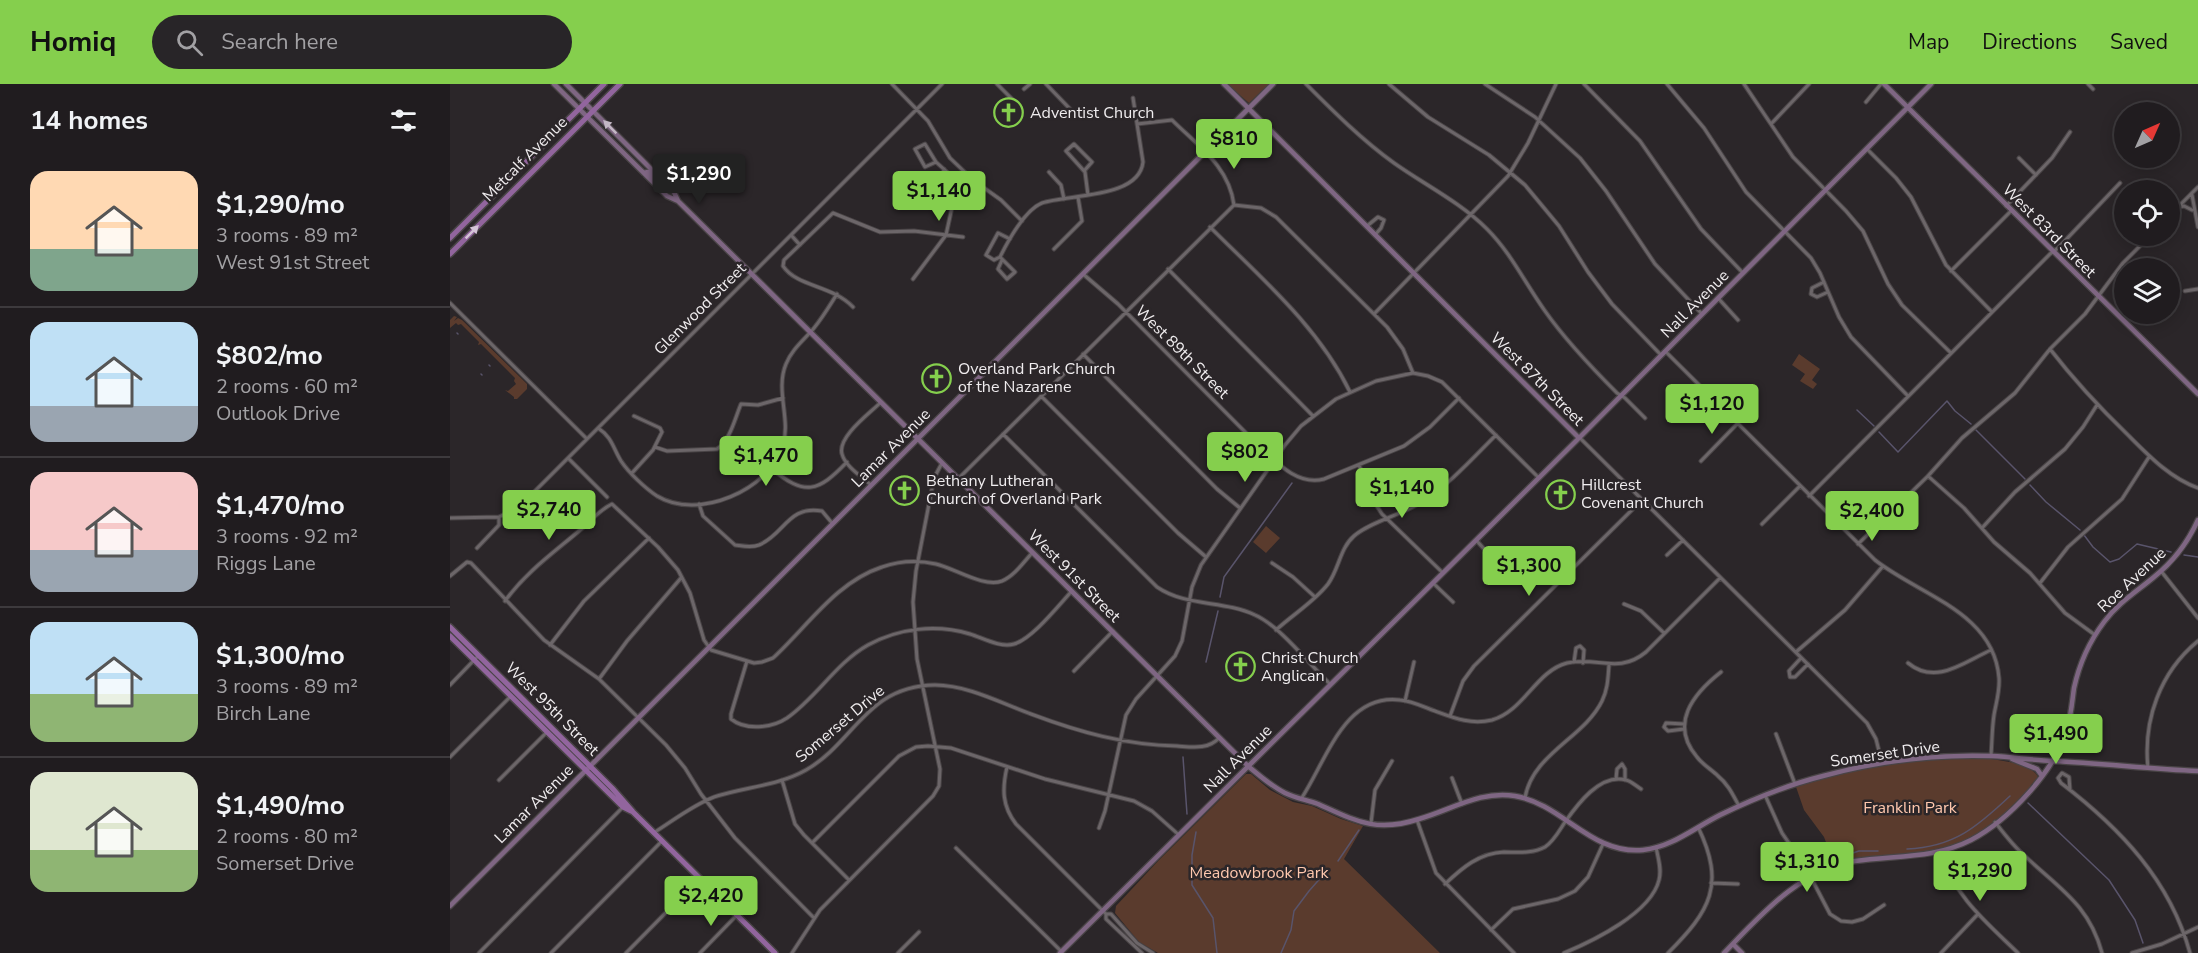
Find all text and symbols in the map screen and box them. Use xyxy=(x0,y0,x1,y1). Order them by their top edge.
search box xyxy=(152,15,572,69)
text: Homiq xyxy=(30,23,116,61)
icon: search xyxy=(173,26,206,59)
text: Search here xyxy=(221,27,338,57)
text: Map xyxy=(1908,28,1949,56)
text: Directions xyxy=(1982,28,2077,56)
text: Saved xyxy=(2110,28,2168,56)
church icon: Adventist Church xyxy=(993,97,1025,129)
place label: Adventist Church xyxy=(1030,102,1154,124)
north arrow xyxy=(2114,102,2180,168)
map controls xyxy=(2114,102,2180,324)
text: 14 homes xyxy=(30,103,148,138)
icon: filters xyxy=(387,104,420,137)
street label: Metcalf Avenue xyxy=(478,112,572,206)
pin: $810 xyxy=(1198,119,1270,170)
one-way arrow xyxy=(603,121,617,135)
text: $810 xyxy=(1210,125,1258,152)
pin: $1,290 xyxy=(650,154,748,205)
text: $1,290 xyxy=(667,160,731,187)
pin: $1,140 xyxy=(890,171,988,222)
text: $1,140 xyxy=(907,177,971,204)
street label: West 83rd Street xyxy=(1997,179,2101,283)
button: locate xyxy=(2114,180,2180,246)
text: $1,290/mo xyxy=(216,187,345,222)
icon: home xyxy=(78,195,150,267)
text: 3 rooms · 89 m² xyxy=(216,222,358,249)
one-way arrow xyxy=(464,225,479,239)
text: West 91st Street xyxy=(216,249,369,276)
street label: Glenwood Street xyxy=(649,258,751,360)
button: layers xyxy=(2114,258,2180,324)
street label: Nall Avenue xyxy=(1656,265,1734,343)
street label: West 89th Street xyxy=(1130,300,1234,404)
street label: West 87th Street xyxy=(1485,327,1589,431)
text: $802/mo xyxy=(216,338,323,373)
icon: home xyxy=(78,346,150,418)
place label: Overland Park Church of the Nazarene xyxy=(958,358,1115,398)
church icon: Overland Park Church of the Nazarene xyxy=(921,362,953,394)
text: 2 rooms · 60 m² xyxy=(216,373,358,400)
pin: $1,120 xyxy=(1663,384,1761,435)
text: $1,120 xyxy=(1680,390,1744,417)
text: Outlook Drive xyxy=(216,400,340,427)
street label: Lamar Avenue xyxy=(847,404,935,492)
pin: $802 xyxy=(1209,432,1281,483)
pin: $1,470 xyxy=(717,436,815,487)
text: $802 xyxy=(1221,438,1269,465)
text: $1,470 xyxy=(734,442,798,469)
pin: $1,140 xyxy=(1353,468,1451,519)
place label: Bethany Lutheran Church of Overland Park xyxy=(926,470,1103,510)
church icon: Bethany Lutheran Church of Overland Park xyxy=(889,474,921,506)
text: $1,140 xyxy=(1370,474,1434,501)
place label: Hillcrest Covenant Church xyxy=(1581,474,1704,514)
church icon: Hillcrest Covenant Church xyxy=(1544,478,1576,510)
text: $1,470/mo xyxy=(216,488,345,523)
pin: $2,740 xyxy=(500,490,598,541)
pin: $2,400 xyxy=(1823,491,1921,542)
icon: home xyxy=(78,496,150,568)
text: $2,740 xyxy=(517,496,581,523)
text: $2,400 xyxy=(1840,497,1904,524)
text: 3 rooms · 92 m² xyxy=(216,523,358,550)
street label: West 91st Street xyxy=(1023,525,1125,627)
street label: Roe Avenue xyxy=(2093,542,2171,618)
pin: $1,300 xyxy=(1480,546,1578,597)
text: Riggs Lane xyxy=(216,550,316,577)
text: $1,300 xyxy=(1497,552,1561,579)
text: $1,300/mo xyxy=(216,638,345,673)
icon: home xyxy=(78,646,150,718)
place label: Christ Church Anglican xyxy=(1261,647,1359,687)
church icon: Christ Church Anglican xyxy=(1224,651,1256,683)
street label: West 95th Street xyxy=(500,657,604,761)
text: 3 rooms · 89 m² xyxy=(216,673,358,700)
street label: Somerset Drive xyxy=(791,680,889,768)
text: Birch Lane xyxy=(216,700,310,727)
pin: $1,490 xyxy=(2007,714,2105,765)
street label: Nall Avenue xyxy=(1199,720,1277,798)
text: $1,490 xyxy=(2024,720,2088,747)
street label: Somerset Drive xyxy=(1829,735,1941,773)
street label: Lamar Avenue xyxy=(490,760,578,848)
text: $1,490/mo xyxy=(216,788,345,823)
icon: home xyxy=(78,796,150,868)
park label: Franklin Park xyxy=(1863,797,1958,819)
text: 2 rooms · 80 m² xyxy=(216,823,358,850)
pin: $1,310 xyxy=(1758,842,1856,893)
text: $1,310 xyxy=(1775,848,1839,875)
text: Somerset Drive xyxy=(216,850,354,877)
pin: $1,290 xyxy=(1931,851,2029,902)
text: $1,290 xyxy=(1948,857,2012,884)
park label: Meadowbrook Park xyxy=(1189,862,1330,884)
pin: $2,420 xyxy=(662,876,760,927)
text: $2,420 xyxy=(679,882,743,909)

